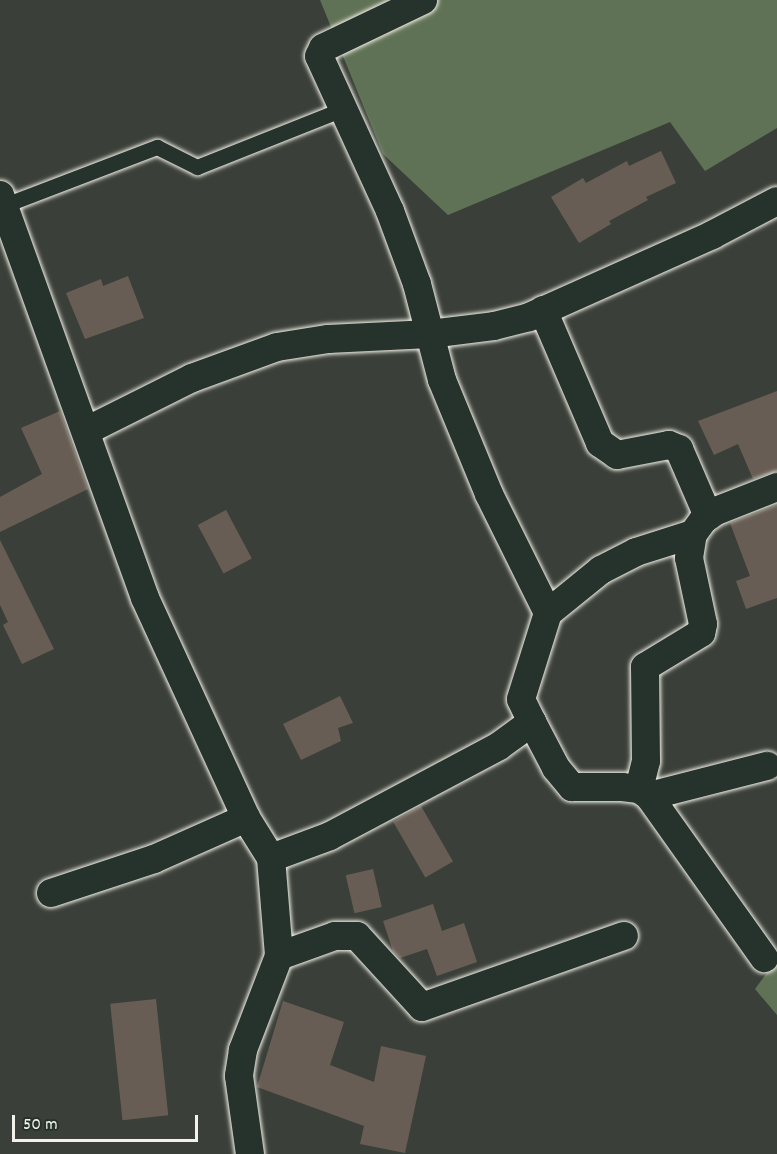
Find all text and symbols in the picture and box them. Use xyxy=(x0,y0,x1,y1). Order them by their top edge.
scale bar xyxy=(15,1103,201,1141)
text: 50 m xyxy=(23,1113,58,1138)

